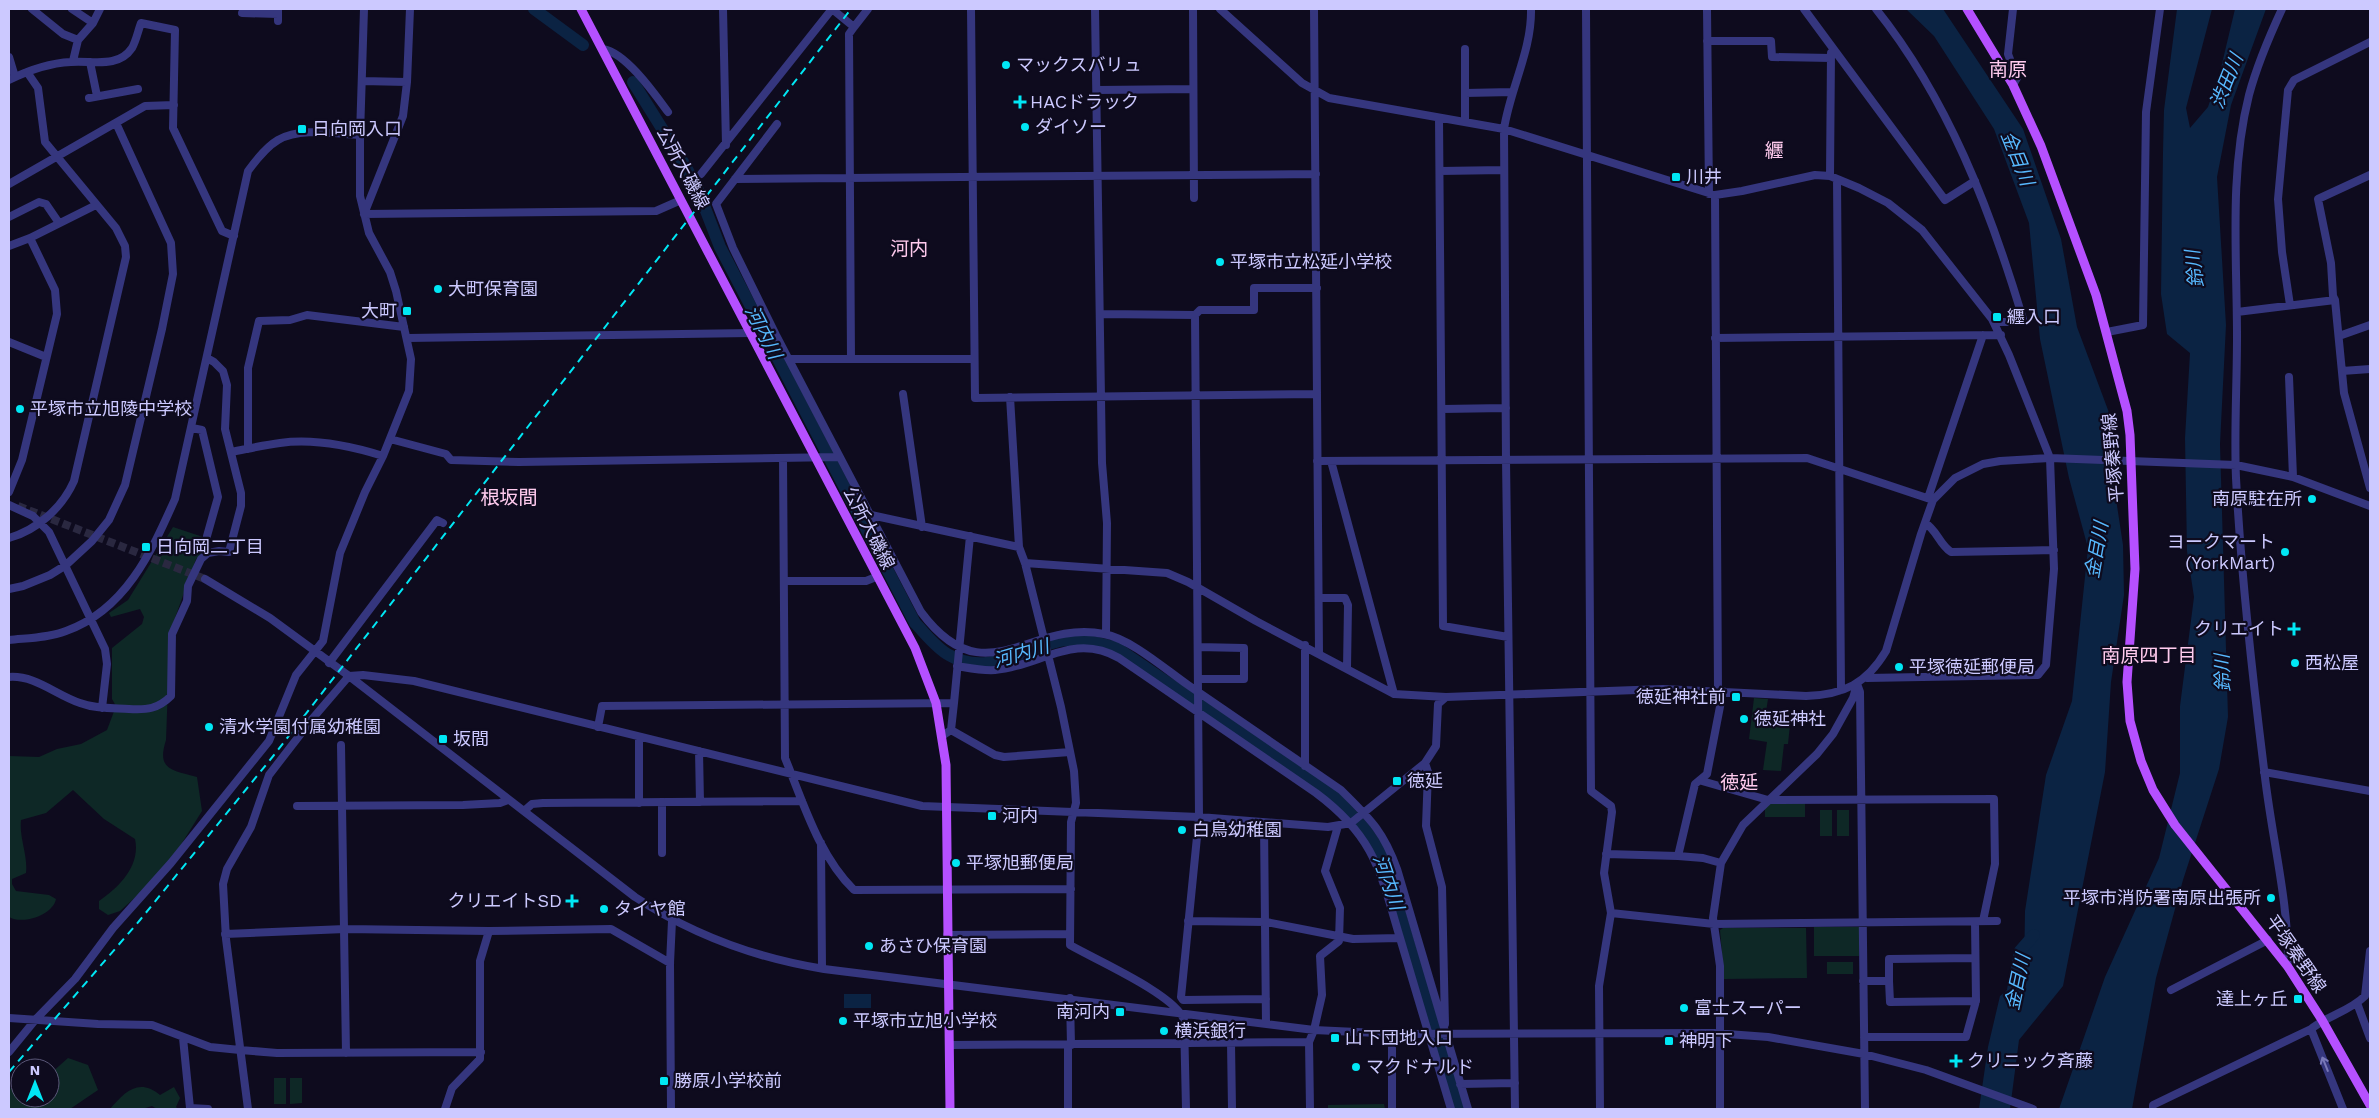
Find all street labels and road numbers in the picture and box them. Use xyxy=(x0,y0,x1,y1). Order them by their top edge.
street label: 公所大磯線 xyxy=(653,123,714,212)
street label: 平塚秦野線 xyxy=(2098,412,2127,504)
street label: 公所大磯線 xyxy=(840,483,899,573)
street label: 平塚秦野線 xyxy=(2262,911,2331,997)

